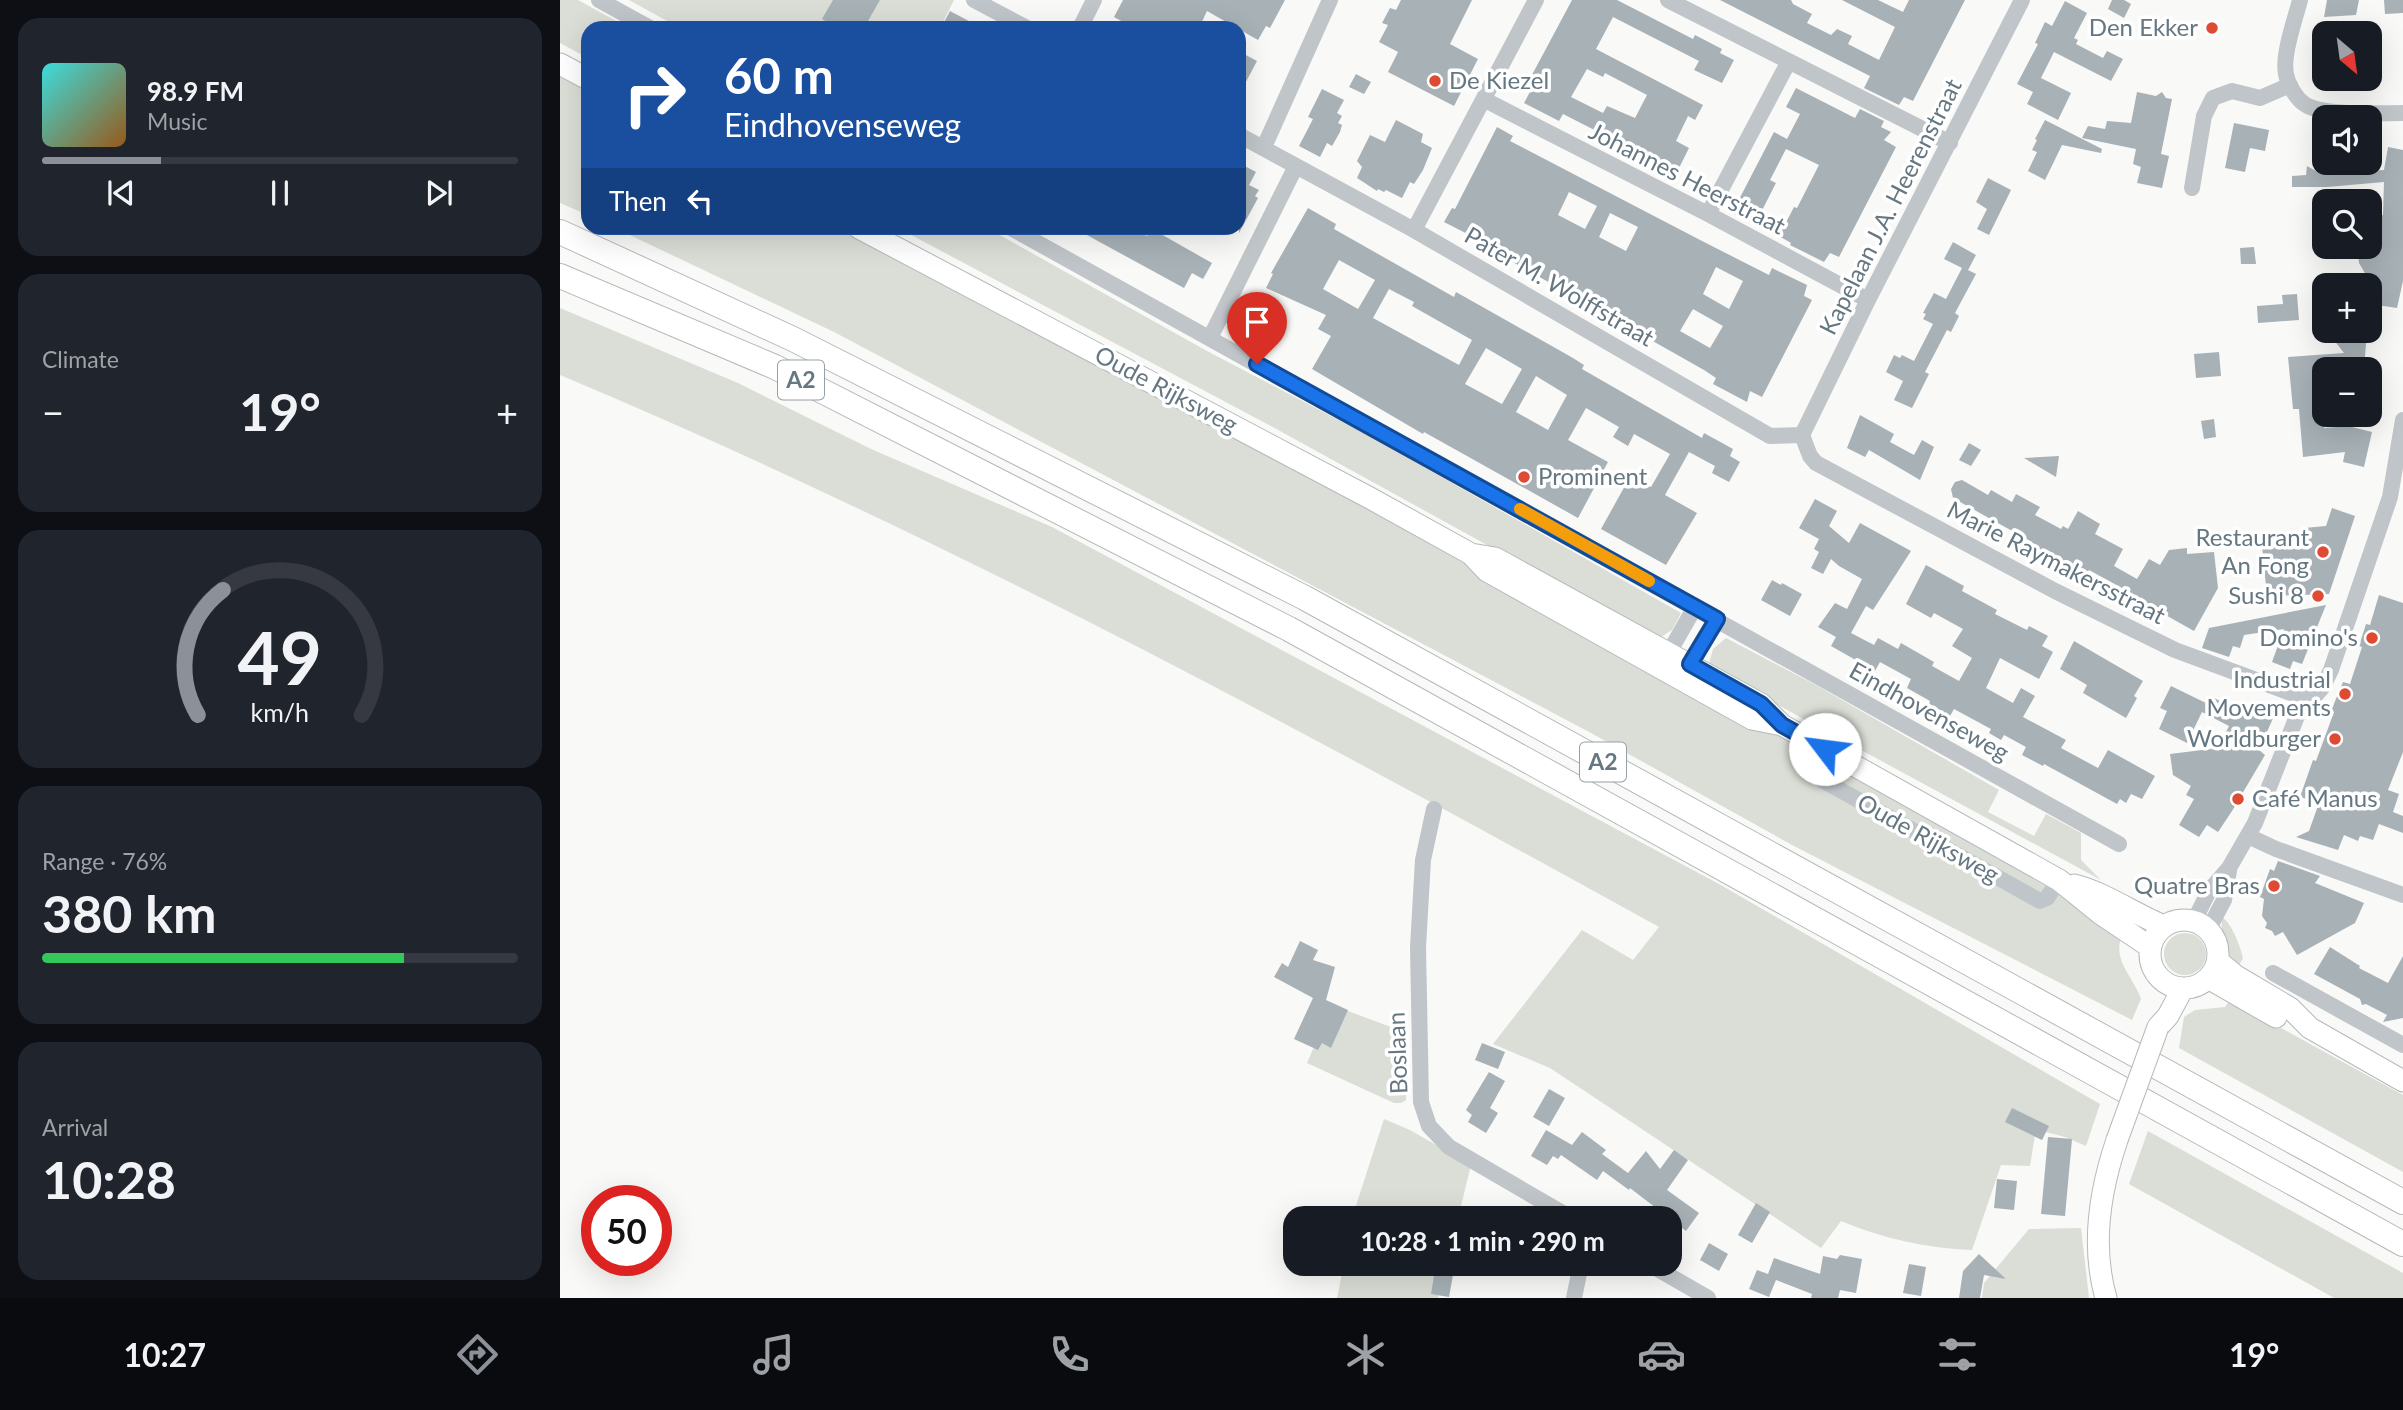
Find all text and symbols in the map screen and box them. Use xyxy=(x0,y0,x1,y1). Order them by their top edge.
place label: Den Ekker xyxy=(2089,12,2198,41)
marker: Den Ekker xyxy=(2204,20,2220,36)
north arrow xyxy=(2312,21,2382,91)
map controls xyxy=(2312,21,2382,427)
text: 60 m xyxy=(724,46,834,104)
icon: right xyxy=(609,49,700,140)
place label: De Kiezel xyxy=(1449,65,1549,94)
marker: De Kiezel xyxy=(1427,73,1443,89)
street label: Kapelaan J.A. Heerenstraat xyxy=(1812,73,1967,339)
text: 98.9 FM xyxy=(147,75,244,107)
text: Eindhovenseweg xyxy=(724,105,961,144)
button: sound xyxy=(2312,105,2382,175)
text: Music xyxy=(147,107,207,135)
street label: Johannes Heerstraat xyxy=(1585,116,1791,240)
icon: previous xyxy=(102,174,140,212)
icon: pause xyxy=(261,174,299,212)
icon: next xyxy=(420,174,458,212)
icon: left xyxy=(681,182,719,220)
text: Then xyxy=(609,185,667,217)
button: search xyxy=(2312,189,2382,259)
street label: Pater M. Wolffstraat xyxy=(1460,220,1660,352)
button: + xyxy=(2312,273,2382,343)
pin xyxy=(1227,292,1287,364)
icon: arrive xyxy=(1238,303,1276,341)
street label: Oude Rijksweg xyxy=(1090,339,1243,438)
text: Climate xyxy=(42,345,119,373)
button: − xyxy=(2312,357,2382,427)
road number: A2 xyxy=(778,360,824,400)
text: 19° xyxy=(239,380,321,442)
text: − xyxy=(42,389,64,435)
text: + xyxy=(496,389,518,435)
place label: Prominent xyxy=(1538,461,1648,490)
marker: Prominent xyxy=(1516,469,1532,485)
street label: Marie Raymakersstraat xyxy=(1943,494,2171,629)
place label: Restaurant An Fong xyxy=(2195,522,2309,579)
marker: Restaurant An Fong xyxy=(2315,544,2331,560)
place label: Sushi 8 xyxy=(2228,580,2304,609)
marker: Sushi 8 xyxy=(2310,588,2326,604)
text: 49 xyxy=(238,613,322,701)
place label: Domino's xyxy=(2259,622,2358,651)
marker: Domino's xyxy=(2364,630,2380,646)
street label: Eindhovenseweg xyxy=(1845,655,2015,767)
place label: Industrial Movements xyxy=(2206,664,2331,721)
marker: Industrial Movements xyxy=(2337,686,2353,702)
text: km/h xyxy=(251,697,309,727)
position arrow xyxy=(1788,712,1862,786)
place label: Worldburger xyxy=(2187,723,2321,752)
marker: Worldburger xyxy=(2327,731,2343,747)
road number: A2 xyxy=(1580,742,1626,782)
place label: Café Manus xyxy=(2252,783,2378,812)
street label: Oude Rijksweg xyxy=(1853,787,2005,889)
marker: Café Manus xyxy=(2230,791,2246,807)
text: Range · 76% xyxy=(42,847,167,875)
place label: Quatre Bras xyxy=(2134,870,2260,899)
marker: Quatre Bras xyxy=(2266,878,2282,894)
text: 380 km xyxy=(42,882,216,944)
street label: Boslaan xyxy=(1381,1011,1412,1095)
text: Arrival xyxy=(42,1113,108,1141)
text: 10:28 xyxy=(42,1148,176,1210)
speed limit sign: 50 xyxy=(581,1185,672,1276)
text: 10:28 · 1 min · 290 m xyxy=(1360,1225,1605,1257)
icon: directions xyxy=(453,1330,502,1379)
icon: music xyxy=(749,1330,798,1379)
icon: phone xyxy=(1045,1330,1094,1379)
icon: climate xyxy=(1341,1330,1390,1379)
icon: car xyxy=(1637,1330,1686,1379)
icon: filters xyxy=(1933,1330,1982,1379)
text: 10:27 xyxy=(124,1335,206,1374)
text: 19° xyxy=(2229,1335,2279,1374)

